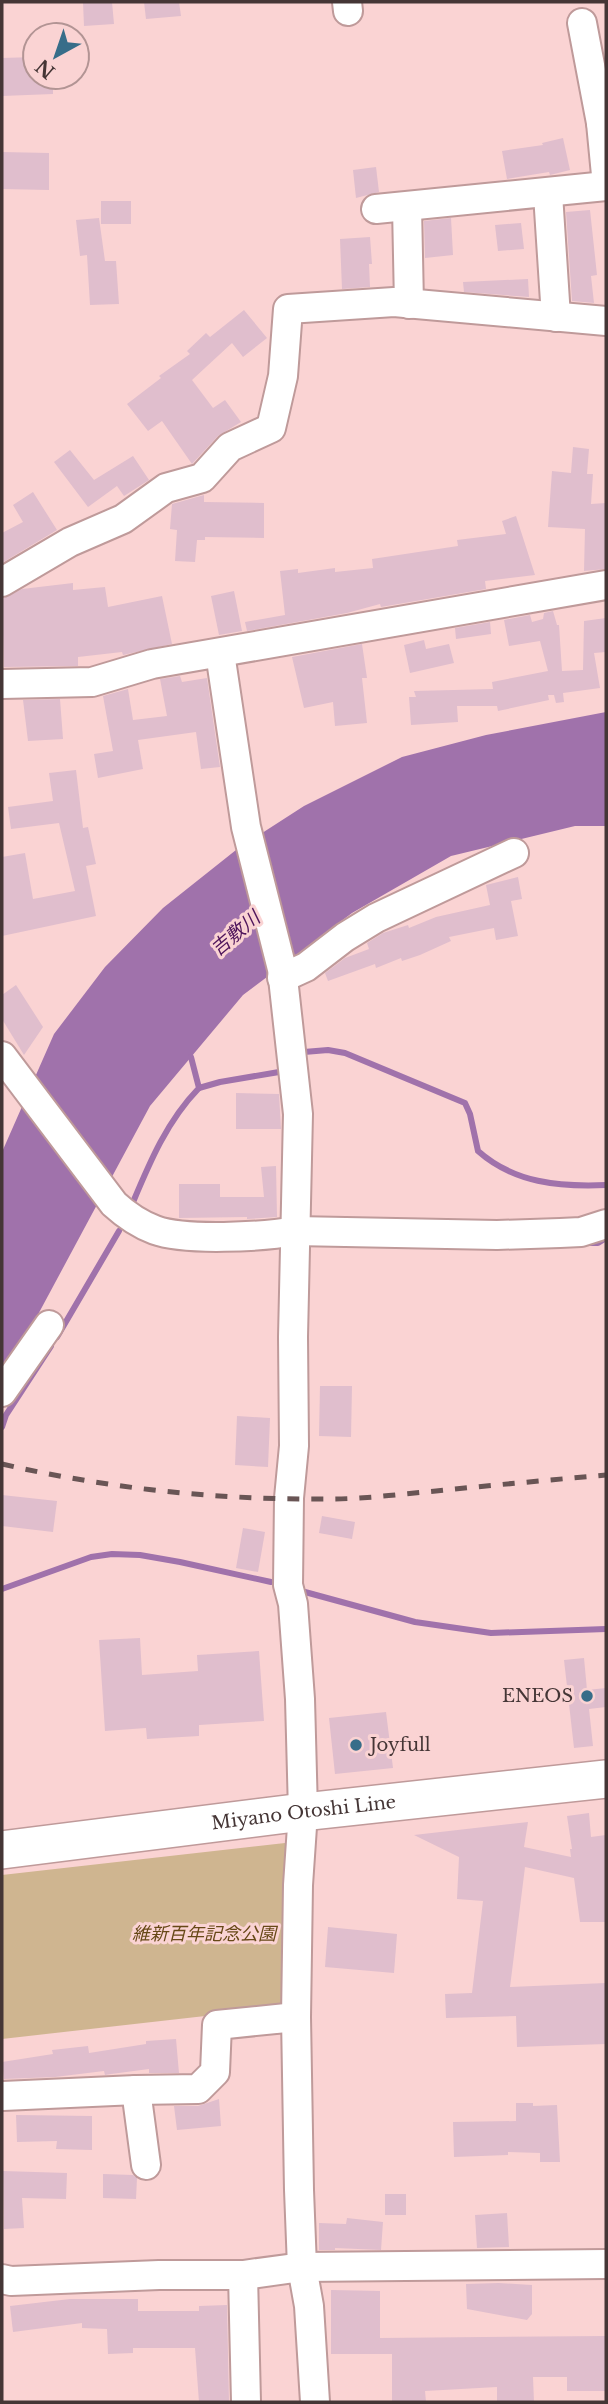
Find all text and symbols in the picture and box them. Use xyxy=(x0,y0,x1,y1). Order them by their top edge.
north arrow xyxy=(21,21,91,91)
text: N xyxy=(31,54,60,83)
water label: 吉敷川 xyxy=(206,905,266,961)
place label: ENEOS xyxy=(502,1685,573,1707)
marker: ENEOS xyxy=(579,1688,595,1704)
place label: Joyfull xyxy=(368,1734,431,1756)
marker: Joyfull xyxy=(348,1737,364,1753)
street label: Miyano Otoshi Line xyxy=(210,1791,397,1834)
park label: 維新百年記念公園 xyxy=(132,1923,279,1945)

